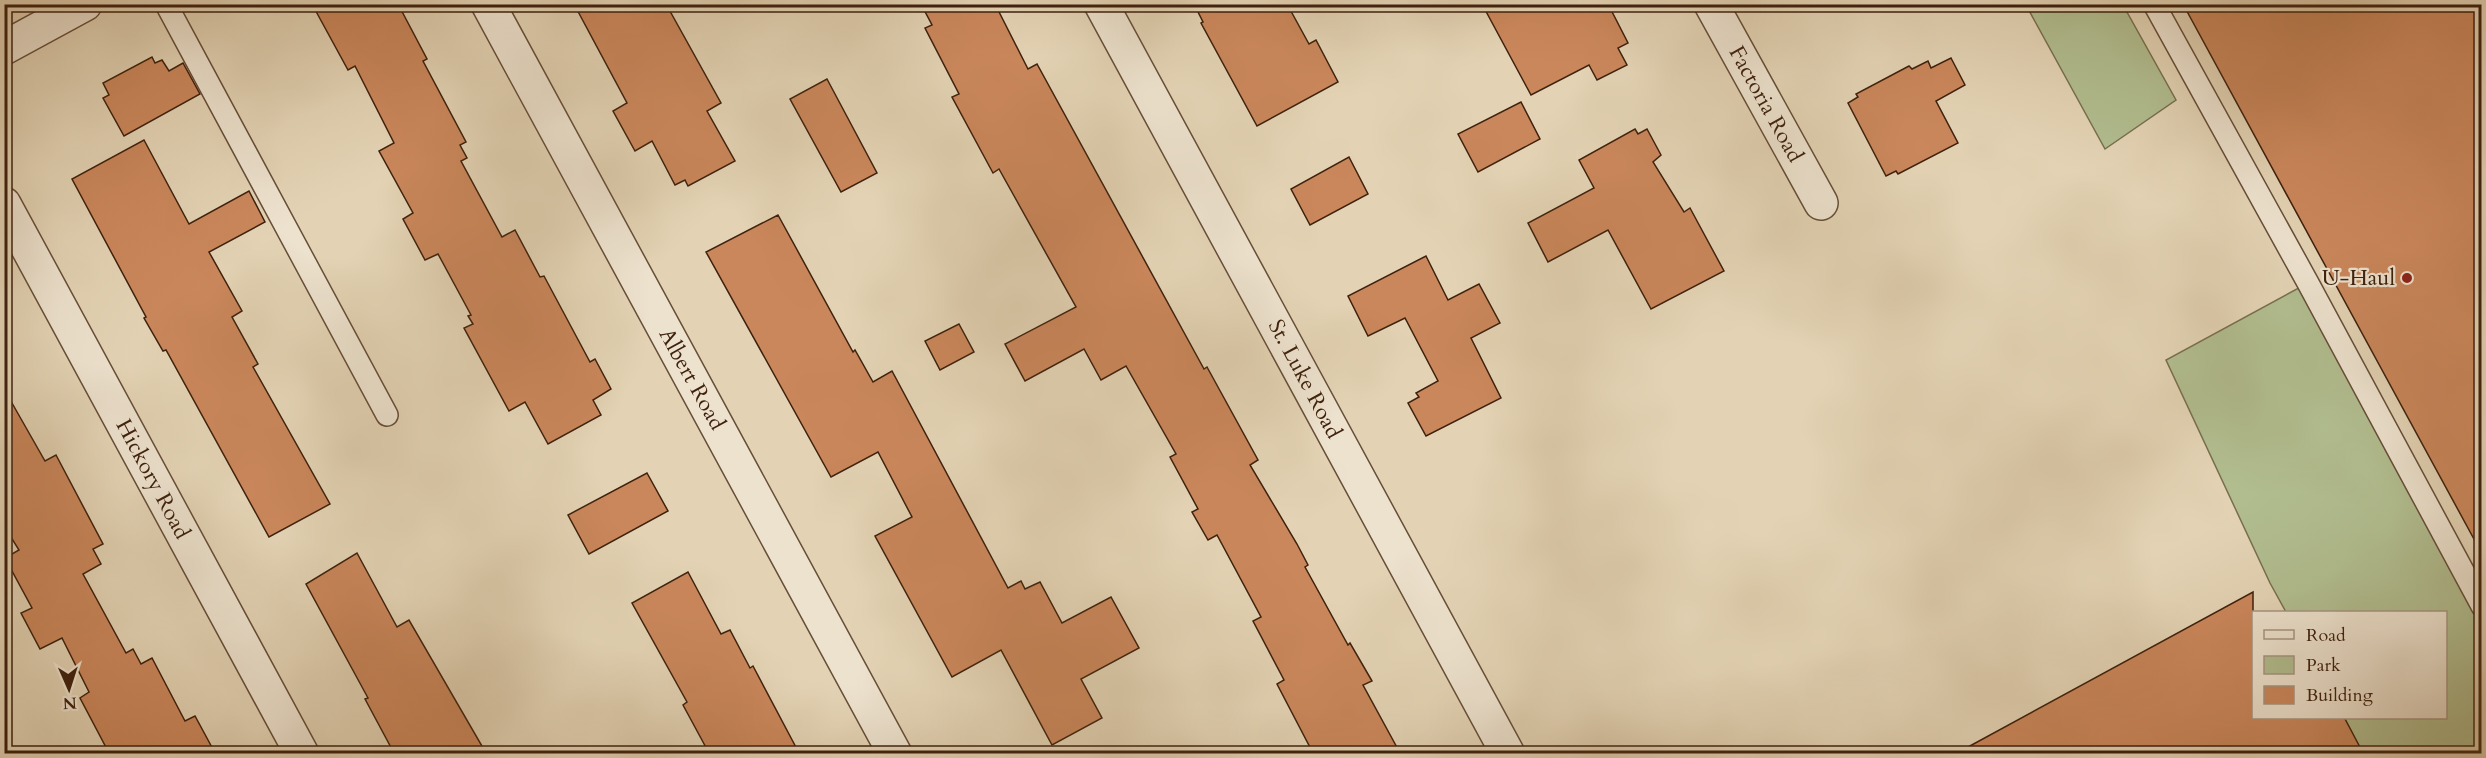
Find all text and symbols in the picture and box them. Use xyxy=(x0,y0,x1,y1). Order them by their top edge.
street label: Factoria Road xyxy=(1722,40,1811,168)
place label: U-Haul xyxy=(2322,263,2395,293)
marker: U-Haul xyxy=(2400,271,2414,285)
street label: St. Luke Road xyxy=(1261,314,1349,444)
street label: Albert Road xyxy=(652,323,732,436)
street label: Hickory Road xyxy=(109,414,197,545)
legend xyxy=(2252,611,2447,719)
text: Road xyxy=(2306,623,2346,648)
text: Park xyxy=(2306,653,2341,678)
north arrow xyxy=(39,659,99,719)
text: Building xyxy=(2306,683,2374,708)
text: N xyxy=(62,692,77,714)

